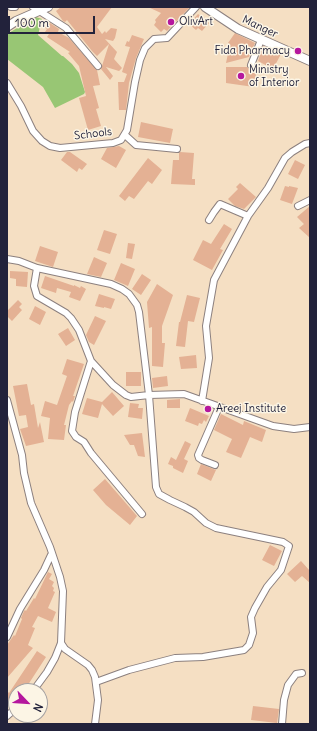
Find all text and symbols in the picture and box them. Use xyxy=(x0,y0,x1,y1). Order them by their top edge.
scale bar xyxy=(10,8,97,34)
street label: Manger xyxy=(240,13,280,41)
text: 100 m xyxy=(15,15,49,30)
place label: OlivArt xyxy=(179,15,213,29)
marker: OlivArt xyxy=(166,17,176,27)
place label: Fida Pharmacy xyxy=(214,44,290,58)
marker: Fida Pharmacy xyxy=(293,46,303,56)
place label: Ministry of Interior xyxy=(249,63,299,89)
marker: Ministry of Interior xyxy=(236,71,246,81)
street label: Schools xyxy=(73,125,113,143)
place label: Areej Institute xyxy=(216,402,286,416)
marker: Areej Institute xyxy=(203,404,213,414)
north arrow xyxy=(8,683,48,723)
text: N xyxy=(30,701,46,714)

